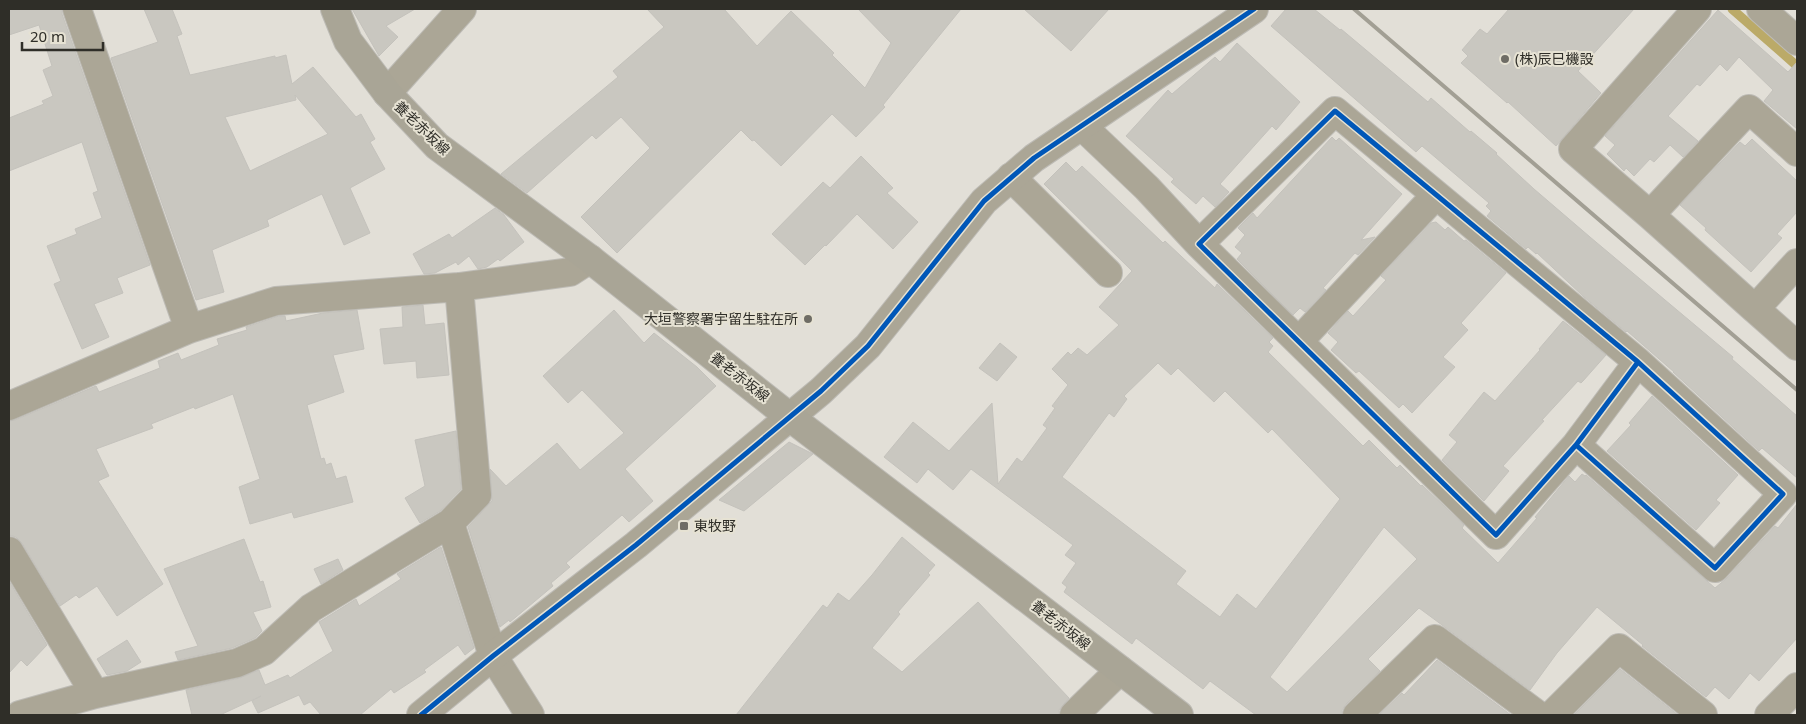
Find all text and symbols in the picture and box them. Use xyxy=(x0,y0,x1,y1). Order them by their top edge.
scale bar xyxy=(22,20,104,52)
text: 20 m xyxy=(30,26,65,46)
place label: (株)辰巳機設 xyxy=(1515,49,1593,68)
marker: (株)辰巳機設 xyxy=(1499,53,1511,65)
street label: 養老赤坂線 xyxy=(391,96,454,159)
place label: 大垣警察署宇留生駐在所 xyxy=(644,309,798,328)
marker: 大垣警察署宇留生駐在所 xyxy=(802,313,814,325)
street label: 養老赤坂線 xyxy=(707,348,774,406)
place label: 東牧野 xyxy=(694,516,736,535)
marker: 東牧野 xyxy=(678,520,690,532)
street label: 養老赤坂線 xyxy=(1028,596,1095,654)

